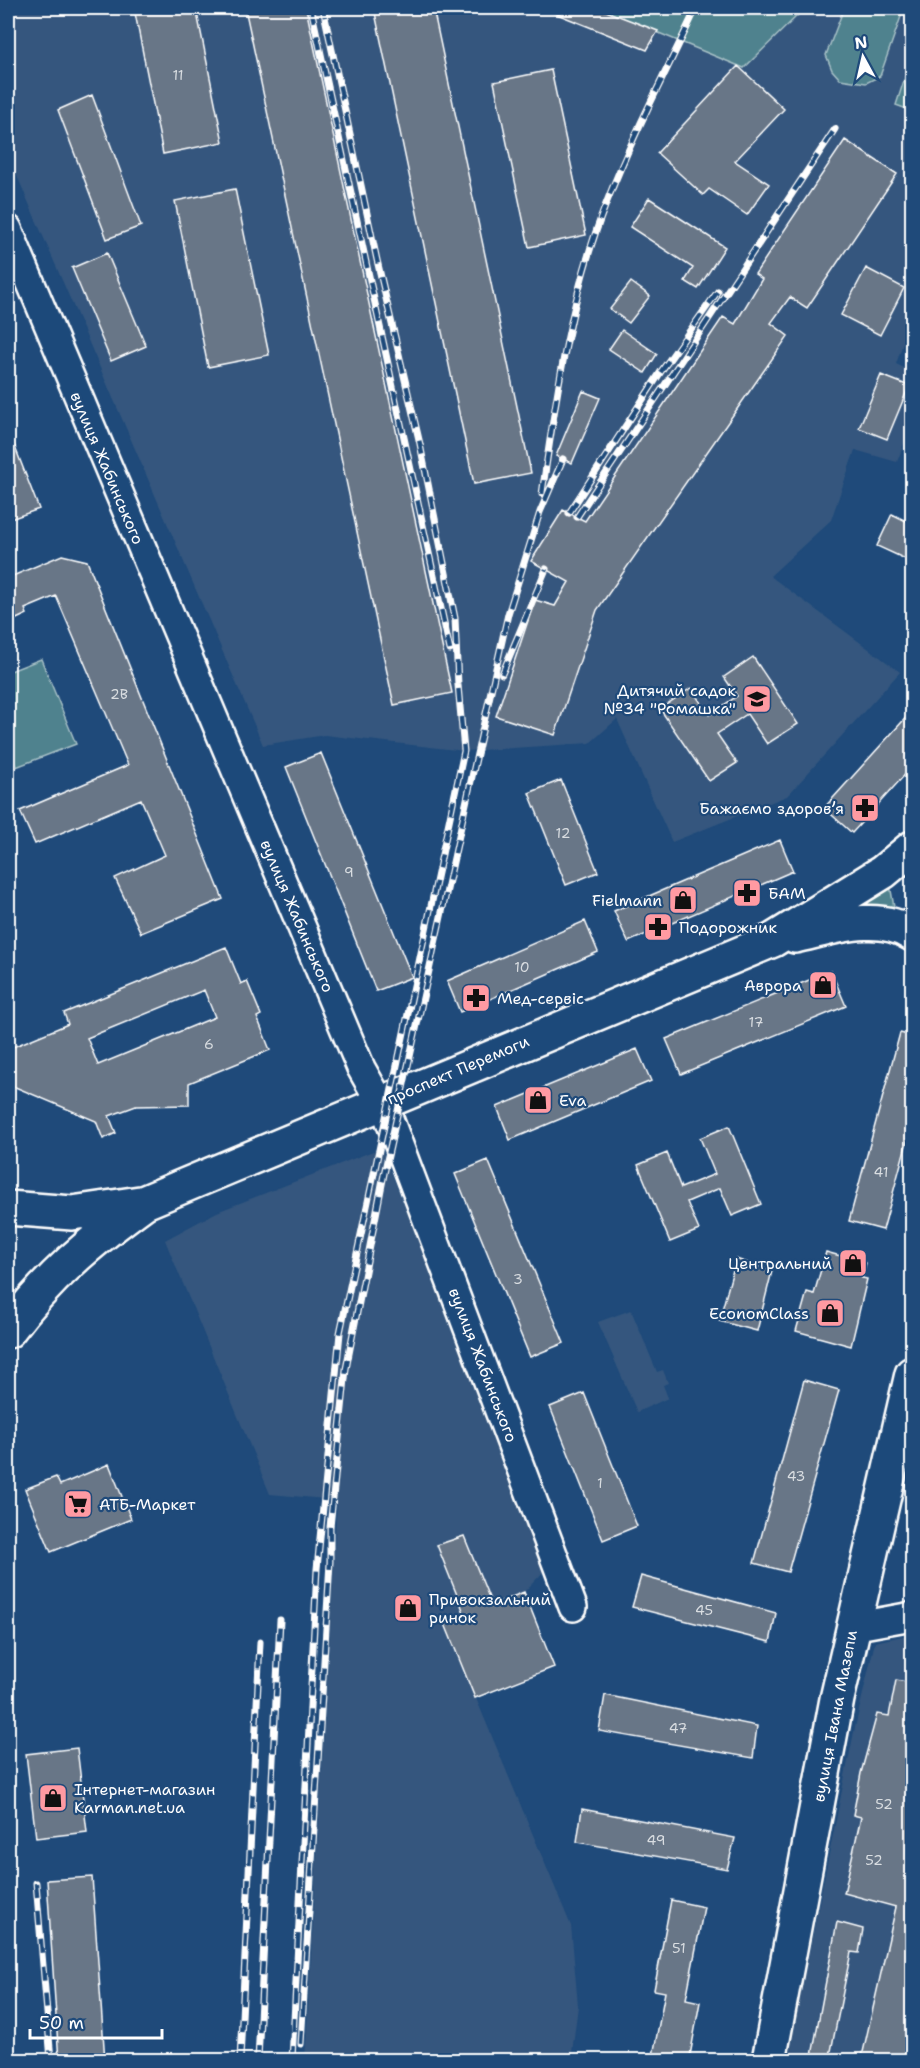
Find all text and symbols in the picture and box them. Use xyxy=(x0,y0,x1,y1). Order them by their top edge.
north arrow xyxy=(833,27,893,87)
text: N xyxy=(853,31,869,54)
house number: 11 xyxy=(172,66,184,84)
street label: вулиця Жабинського xyxy=(65,388,149,548)
place label: Дитячий садок №34 "Ромашка" xyxy=(604,680,737,719)
school or university icon: Дитячий садок №34 "Ромашка" xyxy=(741,683,773,715)
house number: 2В xyxy=(110,685,128,703)
pharmacy icon: Бажаємо здоровʼя xyxy=(849,792,881,824)
place label: Бажаємо здоровʼя xyxy=(699,798,844,819)
house number: 12 xyxy=(556,824,570,842)
street label: вулиця Жабинського xyxy=(255,836,339,996)
house number: 9 xyxy=(344,863,354,881)
pharmacy icon: БАМ xyxy=(731,877,763,909)
place label: БАМ xyxy=(768,883,806,904)
shop icon: Fielmann xyxy=(667,884,699,916)
place label: Fielmann xyxy=(592,890,662,911)
pharmacy icon: Подорожник xyxy=(642,911,674,943)
place label: Подорожник xyxy=(679,917,778,938)
house number: 10 xyxy=(514,958,530,976)
shop icon: Аврора xyxy=(807,969,839,1001)
place label: Аврора xyxy=(744,975,802,996)
pharmacy icon: Мед-сервіс xyxy=(460,982,492,1014)
place label: Мед-сервіс xyxy=(497,988,584,1009)
house number: 17 xyxy=(749,1013,763,1031)
street label: проспект Перемоги xyxy=(384,1031,532,1109)
house number: 6 xyxy=(204,1035,214,1053)
shop icon: Eva xyxy=(522,1084,554,1116)
place label: Eva xyxy=(559,1090,586,1111)
house number: 41 xyxy=(874,1163,888,1181)
shop icon: Центральний xyxy=(837,1247,869,1279)
place label: Центральний xyxy=(728,1253,832,1274)
house number: 3 xyxy=(513,1270,523,1288)
street label: вулиця Жабинського xyxy=(444,1285,522,1445)
shop icon: EconomClass xyxy=(814,1297,846,1329)
place label: EconomClass xyxy=(709,1303,809,1324)
house number: 43 xyxy=(787,1467,805,1485)
house number: 1 xyxy=(597,1474,603,1492)
supermarket icon: АТБ-Маркет xyxy=(62,1488,94,1520)
place label: АТБ-Маркет xyxy=(99,1494,196,1515)
place label: Привокзальний ринок xyxy=(429,1589,551,1628)
shop icon: Привокзальний ринок xyxy=(392,1592,424,1624)
house number: 45 xyxy=(695,1601,713,1619)
street label: вулиця Івана Мазепи xyxy=(808,1628,862,1804)
house number: 47 xyxy=(669,1719,687,1737)
place label: Інтернет-магазин Karman.net.ua xyxy=(74,1779,216,1818)
shop icon: Інтернет-магазин Karman.net.ua xyxy=(37,1782,69,1814)
house number: 52 xyxy=(875,1795,893,1813)
house number: 49 xyxy=(647,1831,666,1849)
house number: 52 xyxy=(865,1851,883,1869)
house number: 51 xyxy=(672,1939,686,1957)
scale bar xyxy=(30,2002,162,2040)
text: 50 m xyxy=(39,2011,84,2035)

